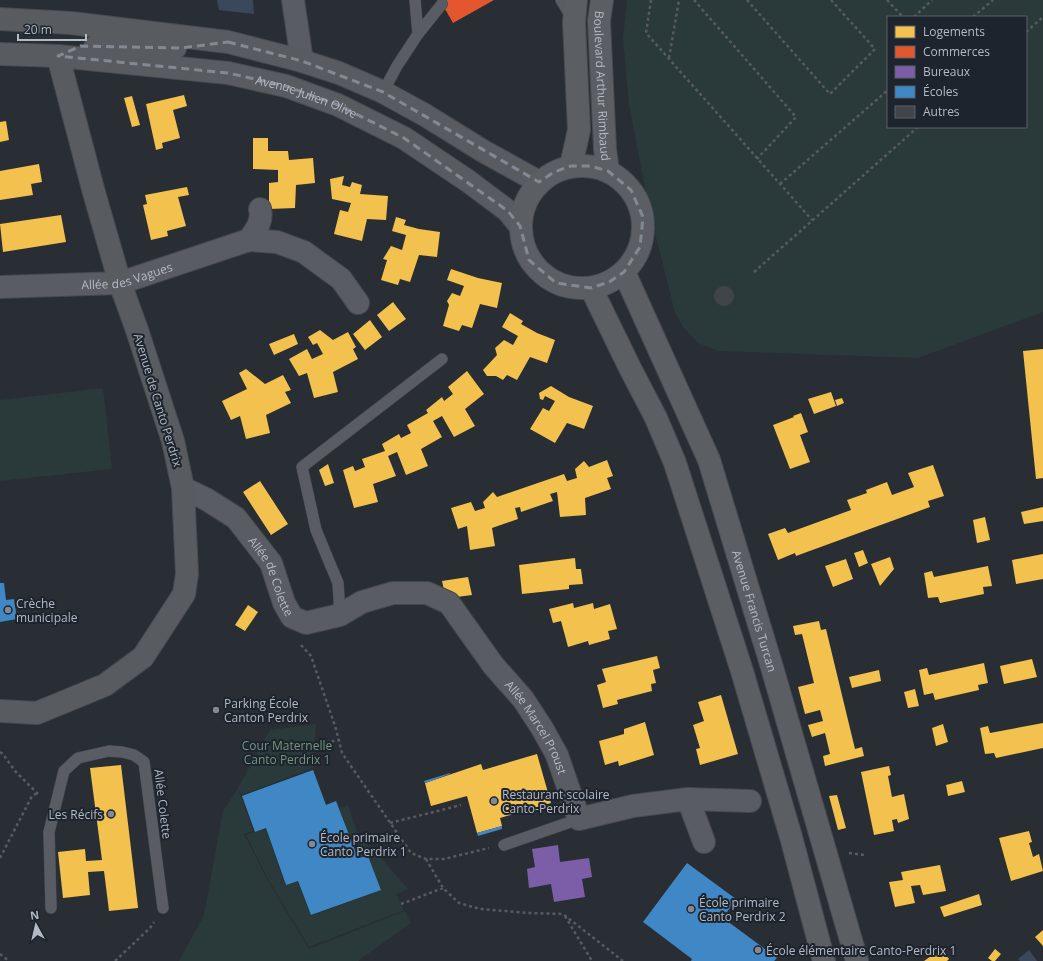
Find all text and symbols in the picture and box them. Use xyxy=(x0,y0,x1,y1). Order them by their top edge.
street label: Boulevard Arthur Rimbaud xyxy=(590,10,615,162)
scale bar xyxy=(18,16,86,42)
legend xyxy=(887,16,1027,128)
text: 20 m xyxy=(24,21,52,38)
text: Logements xyxy=(923,23,985,40)
text: Commerces xyxy=(923,43,990,60)
text: Bureaux xyxy=(923,63,971,80)
street label: Avenue Julien Olive xyxy=(254,71,361,122)
text: Écoles xyxy=(923,83,958,100)
text: Autres xyxy=(923,103,960,120)
street label: Allée des Vagues xyxy=(81,258,175,293)
street label: Avenue de Canto Perdrix xyxy=(130,331,187,469)
street label: Allée de Colette xyxy=(245,533,298,619)
street label: Avenue Francis Turcan xyxy=(728,548,781,674)
place label: Crèche municipale xyxy=(16,595,78,626)
marker: Crèche municipale xyxy=(3,605,13,615)
street label: Allée Marcel Proust xyxy=(502,676,571,776)
place label: Parking École Canton Perdrix xyxy=(224,695,309,726)
marker: Parking École Canton Perdrix xyxy=(211,705,221,715)
park label: Cour Maternelle Canto Perdrix 1 xyxy=(242,737,332,768)
street label: Allée Colette xyxy=(150,768,176,840)
place label: Restaurant scolaire Canto-Perdrix xyxy=(502,786,610,817)
marker: Restaurant scolaire Canto-Perdrix xyxy=(489,796,499,806)
place label: Les Récifs xyxy=(48,806,103,823)
marker: Les Récifs xyxy=(106,809,116,819)
place label: École primaire Canto Perdrix 1 xyxy=(320,829,407,860)
marker: École primaire Canto Perdrix 1 xyxy=(307,839,317,849)
place label: École primaire Canto Perdrix 2 xyxy=(699,894,786,925)
marker: École primaire Canto Perdrix 2 xyxy=(686,904,696,914)
north arrow xyxy=(16,905,56,945)
text: N xyxy=(29,907,40,923)
place label: École élémentaire Canto-Perdrix 1 xyxy=(766,942,956,959)
marker: École élémentaire Canto-Perdrix 1 xyxy=(753,945,763,955)

